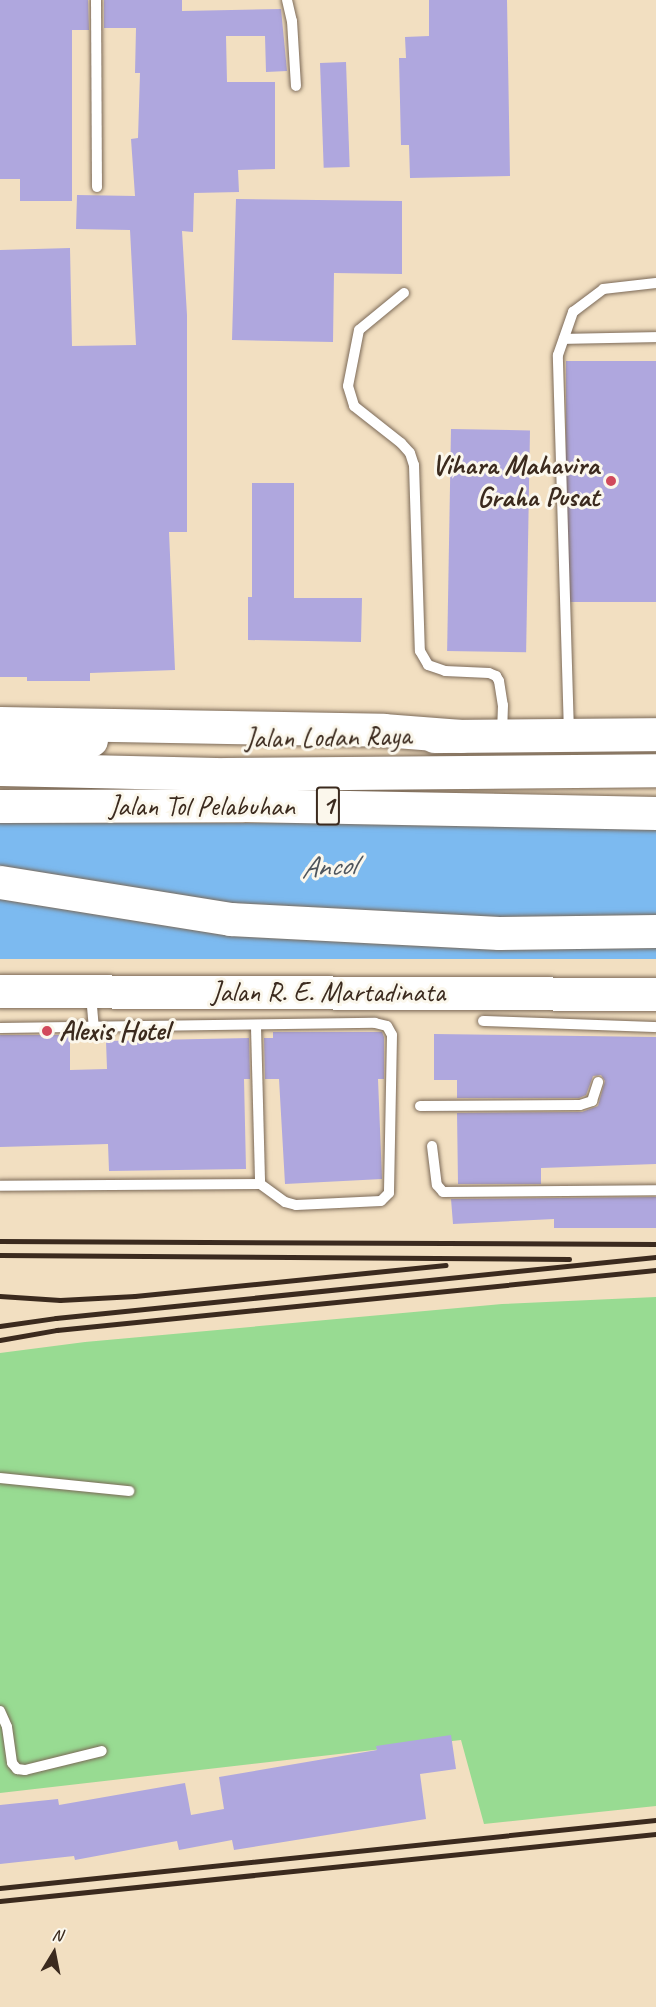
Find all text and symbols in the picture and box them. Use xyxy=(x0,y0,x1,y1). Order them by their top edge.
place label: Vihara Mahavira Graha Pusat xyxy=(432,448,599,514)
marker: Vihara Mahavira Graha Pusat xyxy=(604,474,618,488)
street label: Jalan Lodan Raya xyxy=(244,719,412,755)
road number: 1 xyxy=(314,782,342,830)
street label: Jalan Tol Pelabuhan xyxy=(109,789,295,823)
water label: Ancol xyxy=(300,846,356,886)
street label: Jalan R. E. Martadinata xyxy=(211,975,445,1009)
place label: Alexis Hotel xyxy=(59,1014,169,1048)
marker: Alexis Hotel xyxy=(40,1024,54,1038)
north arrow xyxy=(24,1923,84,1983)
text: N xyxy=(51,1925,64,1946)

